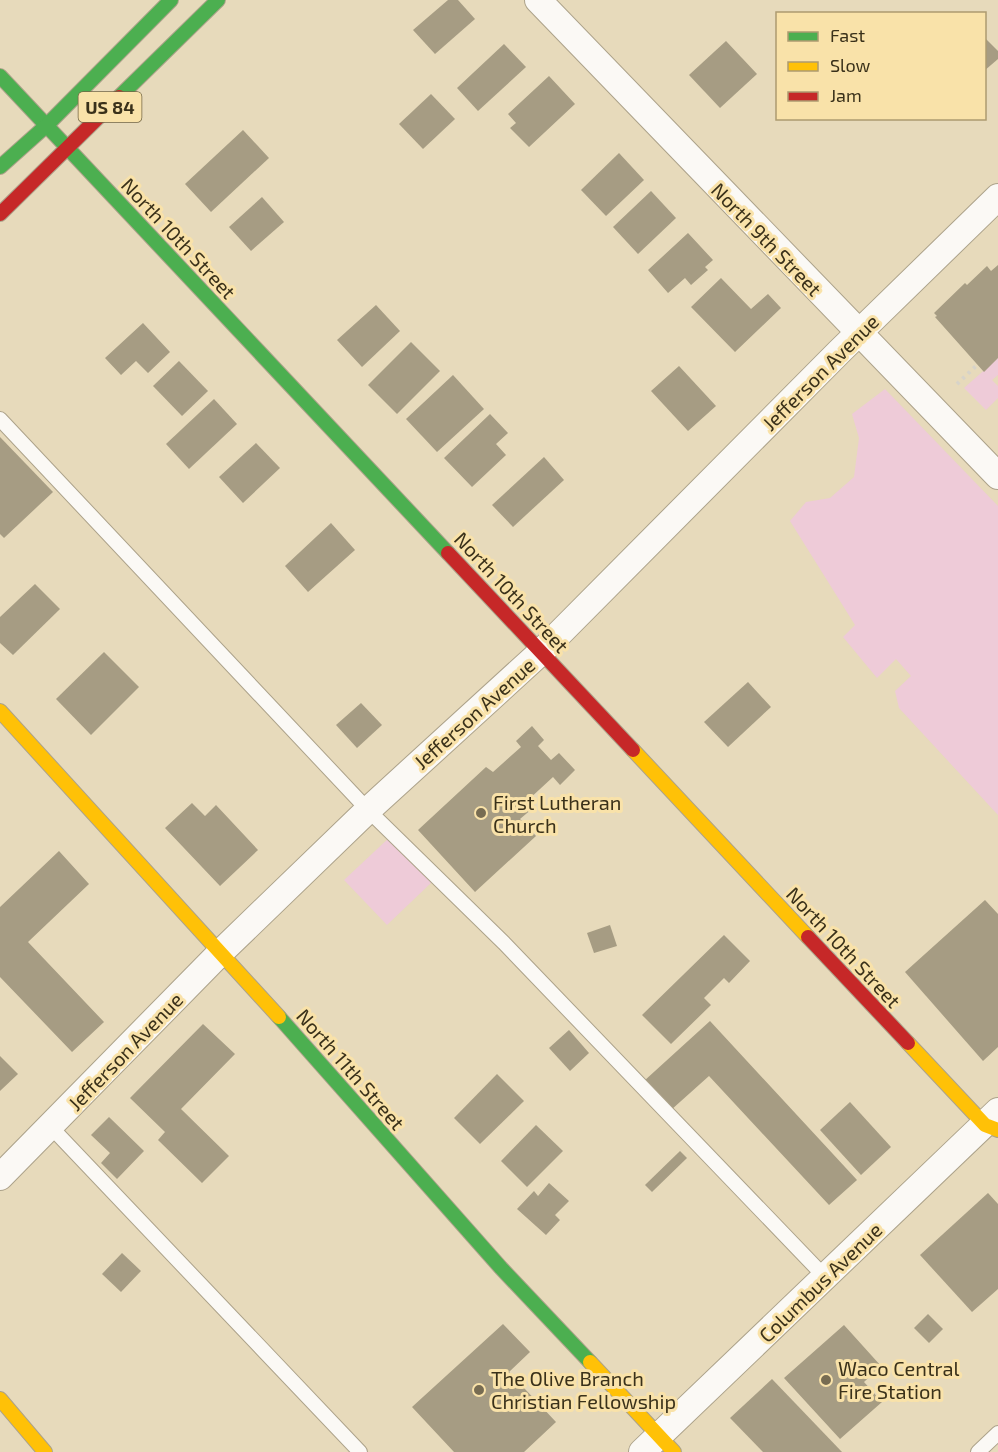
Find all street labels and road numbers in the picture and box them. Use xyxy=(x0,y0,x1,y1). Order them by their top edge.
road number: US 84 xyxy=(78,92,142,122)
street label: North 10th Street xyxy=(117,173,241,304)
street label: North 9th Street xyxy=(707,177,827,301)
street label: Jefferson Avenue xyxy=(757,309,883,435)
street label: North 10th Street xyxy=(450,527,574,658)
street label: Jefferson Avenue xyxy=(409,652,539,774)
street label: North 10th Street xyxy=(782,882,906,1013)
street label: Jefferson Avenue xyxy=(63,987,187,1115)
street label: North 11th Street xyxy=(292,1004,410,1135)
street label: Columbus Avenue xyxy=(754,1217,886,1347)

